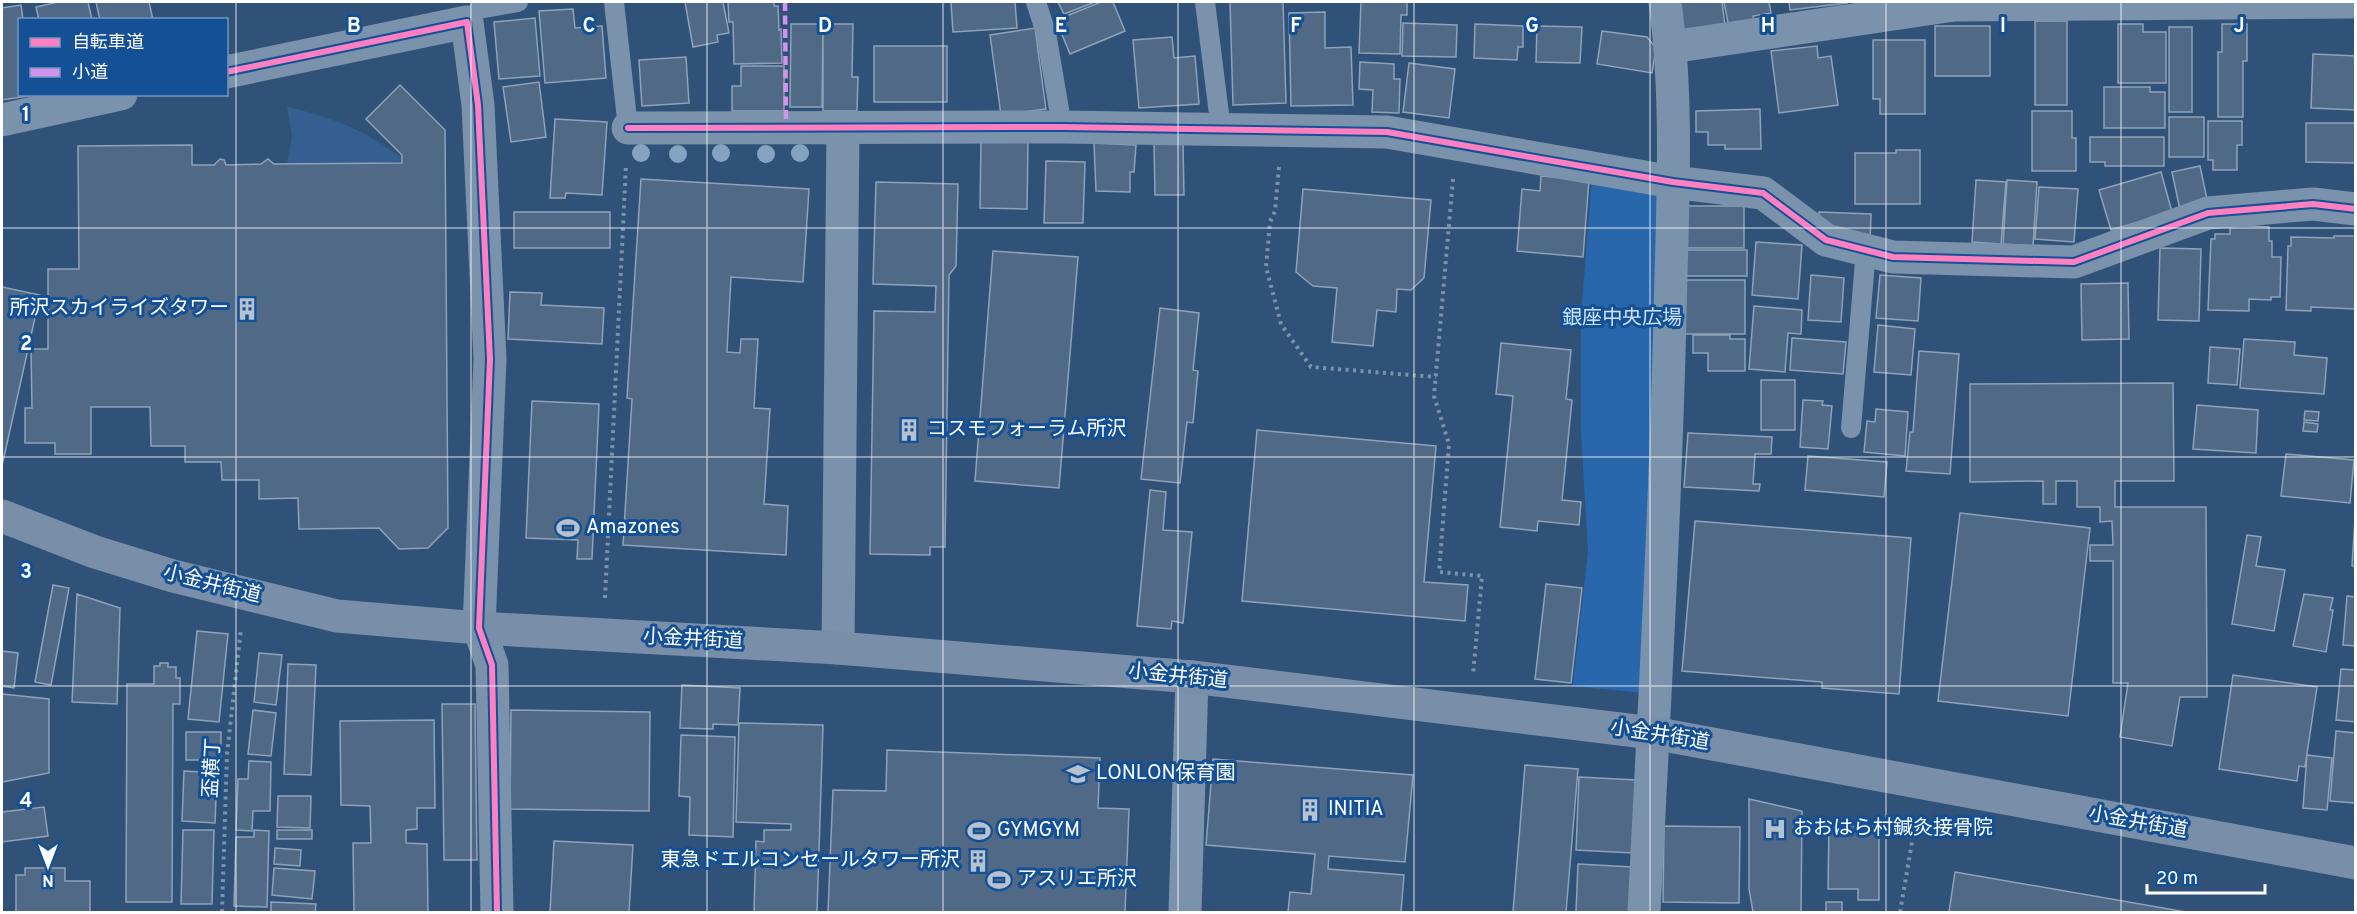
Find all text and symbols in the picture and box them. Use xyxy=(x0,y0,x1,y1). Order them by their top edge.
text: B xyxy=(347,14,361,40)
text: C xyxy=(583,14,595,40)
text: D xyxy=(818,14,832,40)
text: E xyxy=(1055,14,1067,40)
text: F xyxy=(1290,14,1302,40)
text: G xyxy=(1525,14,1539,40)
text: H xyxy=(1761,14,1775,40)
text: I xyxy=(2000,14,2006,40)
text: J xyxy=(2233,14,2245,40)
legend xyxy=(18,18,228,96)
text: 自転車道 xyxy=(72,32,144,55)
text: 小道 xyxy=(72,62,108,85)
text: 1 xyxy=(22,103,30,129)
place label: 所沢スカイライズタワー xyxy=(10,296,229,322)
building icon: 所沢スカイライズタワー xyxy=(234,296,260,322)
park label: 銀座中央広場 xyxy=(1562,306,1682,332)
text: 2 xyxy=(20,332,32,358)
building icon: コスモフォーラム所沢 xyxy=(896,417,922,443)
place label: コスモフォーラム所沢 xyxy=(927,417,1126,443)
sports icon: Amazones xyxy=(555,515,581,541)
place label: Amazones xyxy=(586,515,680,541)
text: 3 xyxy=(20,560,32,586)
street label: 小金井街道 xyxy=(160,560,264,610)
street label: 小金井街道 xyxy=(642,624,744,656)
street label: 小金井街道 xyxy=(1127,659,1229,695)
street label: 小金井街道 xyxy=(1609,715,1711,757)
street label: 盃横丁 xyxy=(198,737,228,799)
school or university icon: LONLON保育園 xyxy=(1065,761,1091,787)
place label: LONLON保育園 xyxy=(1096,761,1236,787)
text: 4 xyxy=(20,789,32,815)
building icon: INITIA xyxy=(1297,797,1323,823)
place label: INITIA xyxy=(1328,797,1384,823)
street label: 小金井街道 xyxy=(2087,802,2189,844)
hospital icon: おおはら村鍼灸接骨院 xyxy=(1762,816,1788,842)
place label: おおはら村鍼灸接骨院 xyxy=(1793,816,1993,842)
sports icon: GYMGYM xyxy=(966,818,992,844)
place label: GYMGYM xyxy=(997,818,1080,844)
north arrow xyxy=(18,836,78,896)
place label: 東急ドエルコンセールタワー所沢 xyxy=(660,848,960,874)
building icon: 東急ドエルコンセールタワー所沢 xyxy=(965,848,991,874)
scale bar xyxy=(2147,857,2266,895)
sports icon: アスリエ所沢 xyxy=(986,867,1012,893)
place label: アスリエ所沢 xyxy=(1017,867,1137,893)
text: 20 m xyxy=(2156,868,2198,891)
text: N xyxy=(42,869,54,889)

